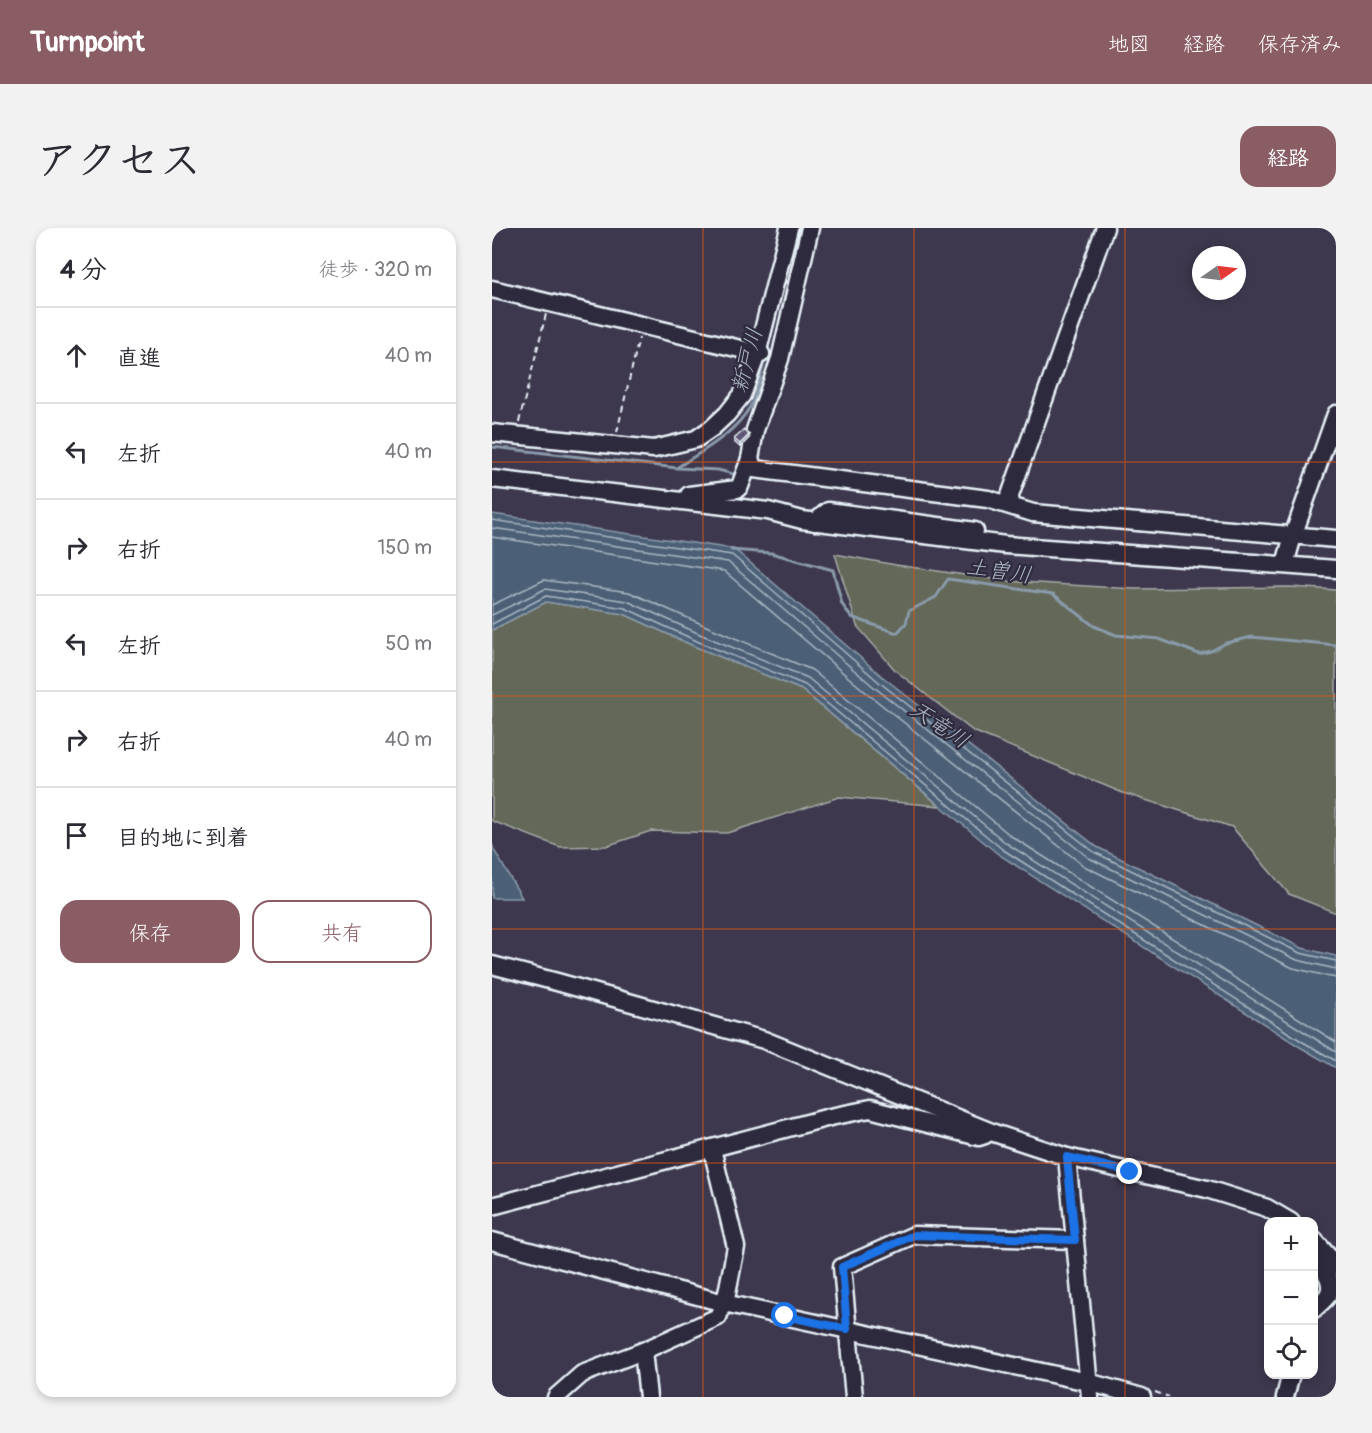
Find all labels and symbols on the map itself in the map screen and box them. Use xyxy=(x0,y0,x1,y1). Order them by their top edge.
north arrow xyxy=(1192,246,1246,300)
water label: 新戸川 xyxy=(725,325,769,396)
water label: 土曽川 xyxy=(964,553,1033,589)
water label: 天竜川 xyxy=(904,695,975,755)
route end xyxy=(1116,1158,1142,1184)
route start xyxy=(771,1302,797,1328)

